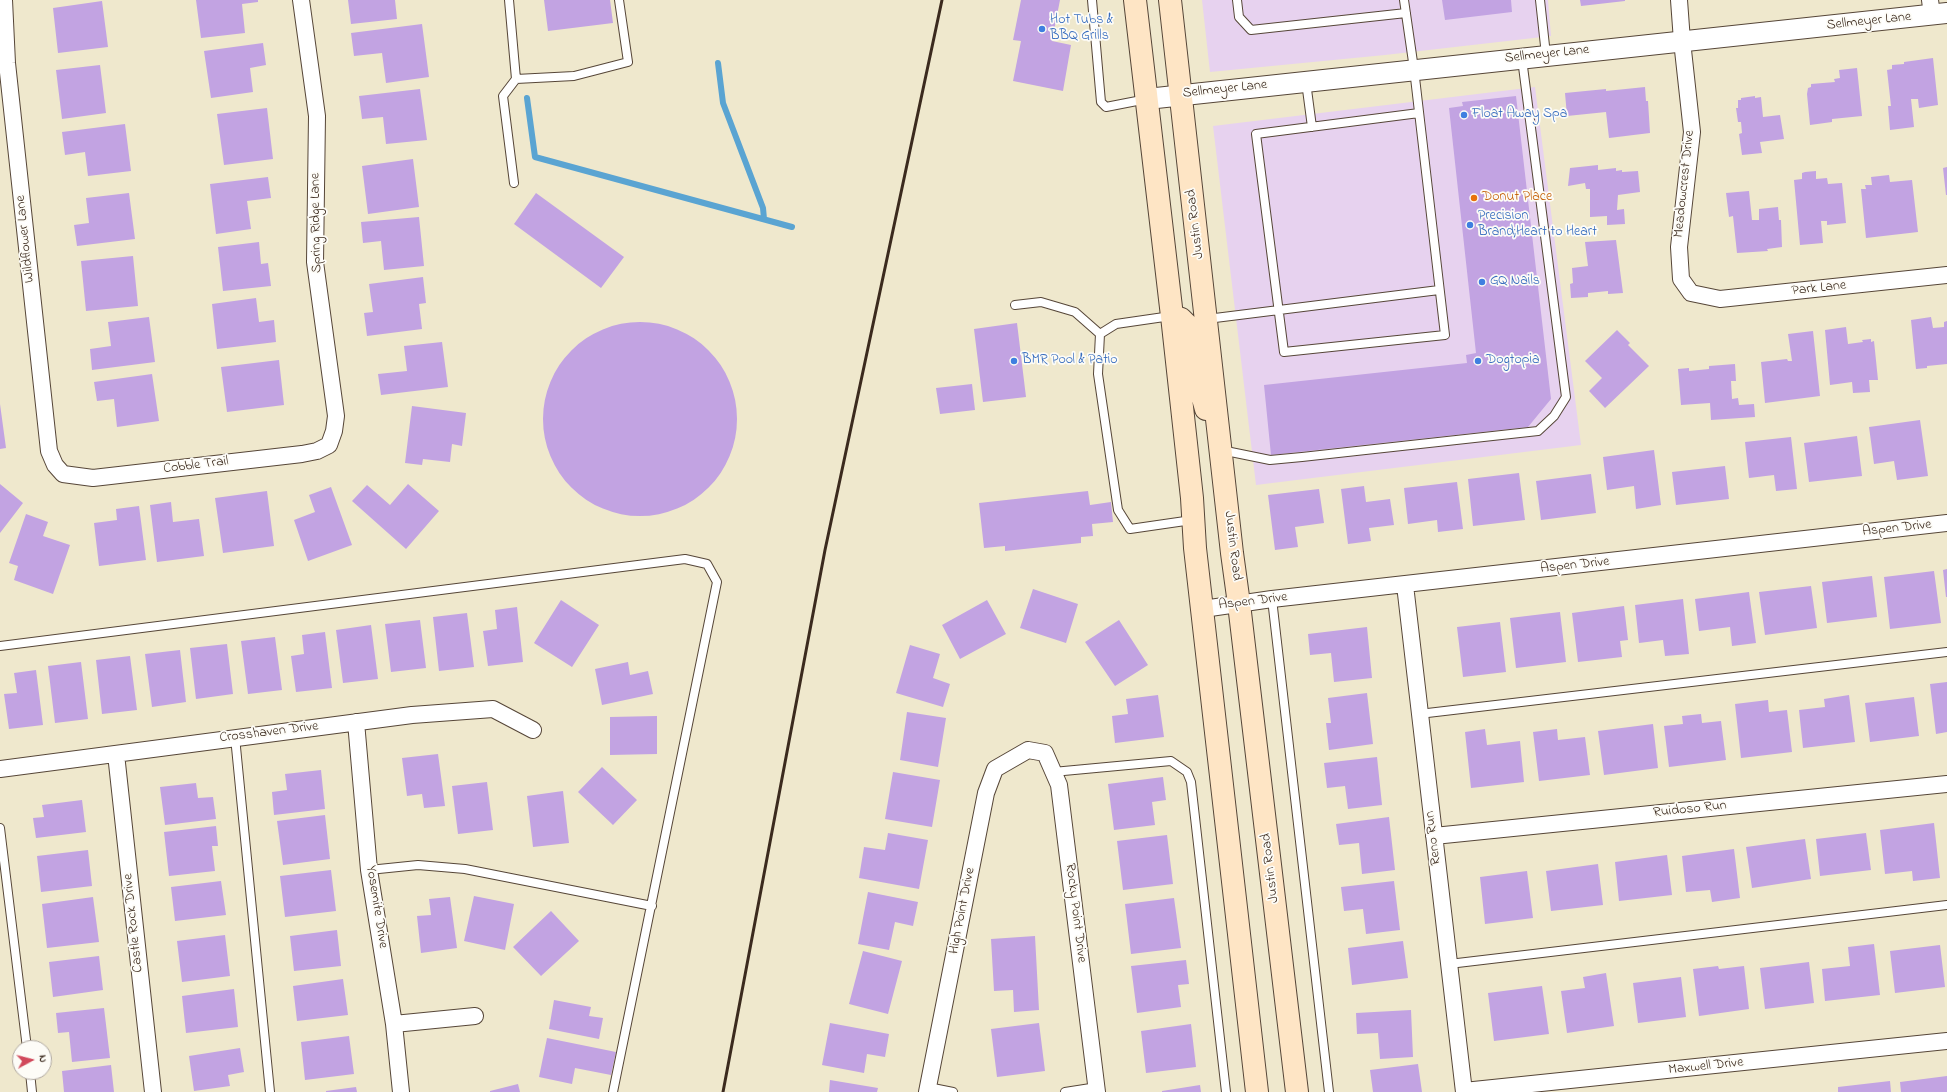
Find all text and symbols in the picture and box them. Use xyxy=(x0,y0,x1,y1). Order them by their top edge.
street label: Sellmeyer Lane xyxy=(1826,9,1912,35)
place label: Hot Tubs & BBQ Grills xyxy=(1050,13,1113,46)
marker: Hot Tubs & BBQ Grills xyxy=(1037,24,1047,34)
street label: Sellmeyer Lane xyxy=(1504,42,1590,68)
street label: Sellmeyer Lane xyxy=(1182,77,1268,103)
place label: Float Away Spa xyxy=(1472,107,1567,123)
marker: Float Away Spa xyxy=(1459,110,1469,120)
street label: Meadowcrest Drive xyxy=(1671,129,1699,239)
street label: Spring Ridge Lane xyxy=(308,173,326,273)
street label: Justin Road xyxy=(1183,188,1209,260)
place label: Donut Place xyxy=(1482,190,1552,206)
marker: Donut Place xyxy=(1469,193,1479,203)
street label: Wildflower Lane xyxy=(13,194,39,284)
place label: Precision Brand;Heart to Heart xyxy=(1478,209,1597,242)
marker: Precision Brand;Heart to Heart xyxy=(1465,220,1475,230)
place label: GQ Nails xyxy=(1490,274,1540,290)
marker: GQ Nails xyxy=(1477,277,1487,287)
street label: Park Lane xyxy=(1791,278,1847,300)
place label: BMR Pool & Patio xyxy=(1022,353,1118,369)
place label: Dogtopia xyxy=(1486,353,1540,369)
marker: BMR Pool & Patio xyxy=(1009,356,1019,366)
marker: Dogtopia xyxy=(1473,356,1483,366)
street label: Cobble Trail xyxy=(163,454,229,478)
street label: Justin Road xyxy=(1219,510,1245,582)
street label: Aspen Drive xyxy=(1862,517,1932,541)
street label: Aspen Drive xyxy=(1540,554,1610,578)
street label: Aspen Drive xyxy=(1218,589,1288,615)
street label: Crosshaven Drive xyxy=(219,719,319,747)
street label: Ruidoso Run xyxy=(1652,798,1728,822)
street label: Reno Run xyxy=(1422,810,1446,866)
street label: Justin Road xyxy=(1258,832,1284,904)
street label: Rocky Point Drive xyxy=(1061,862,1089,964)
street label: Yosemite Drive xyxy=(361,864,391,950)
street label: High Point Drive xyxy=(946,866,980,956)
street label: Castle Rock Drive xyxy=(120,873,148,973)
north arrow xyxy=(12,1040,52,1080)
text: N xyxy=(35,1054,51,1063)
street label: Maxwell Drive xyxy=(1668,1055,1744,1079)

